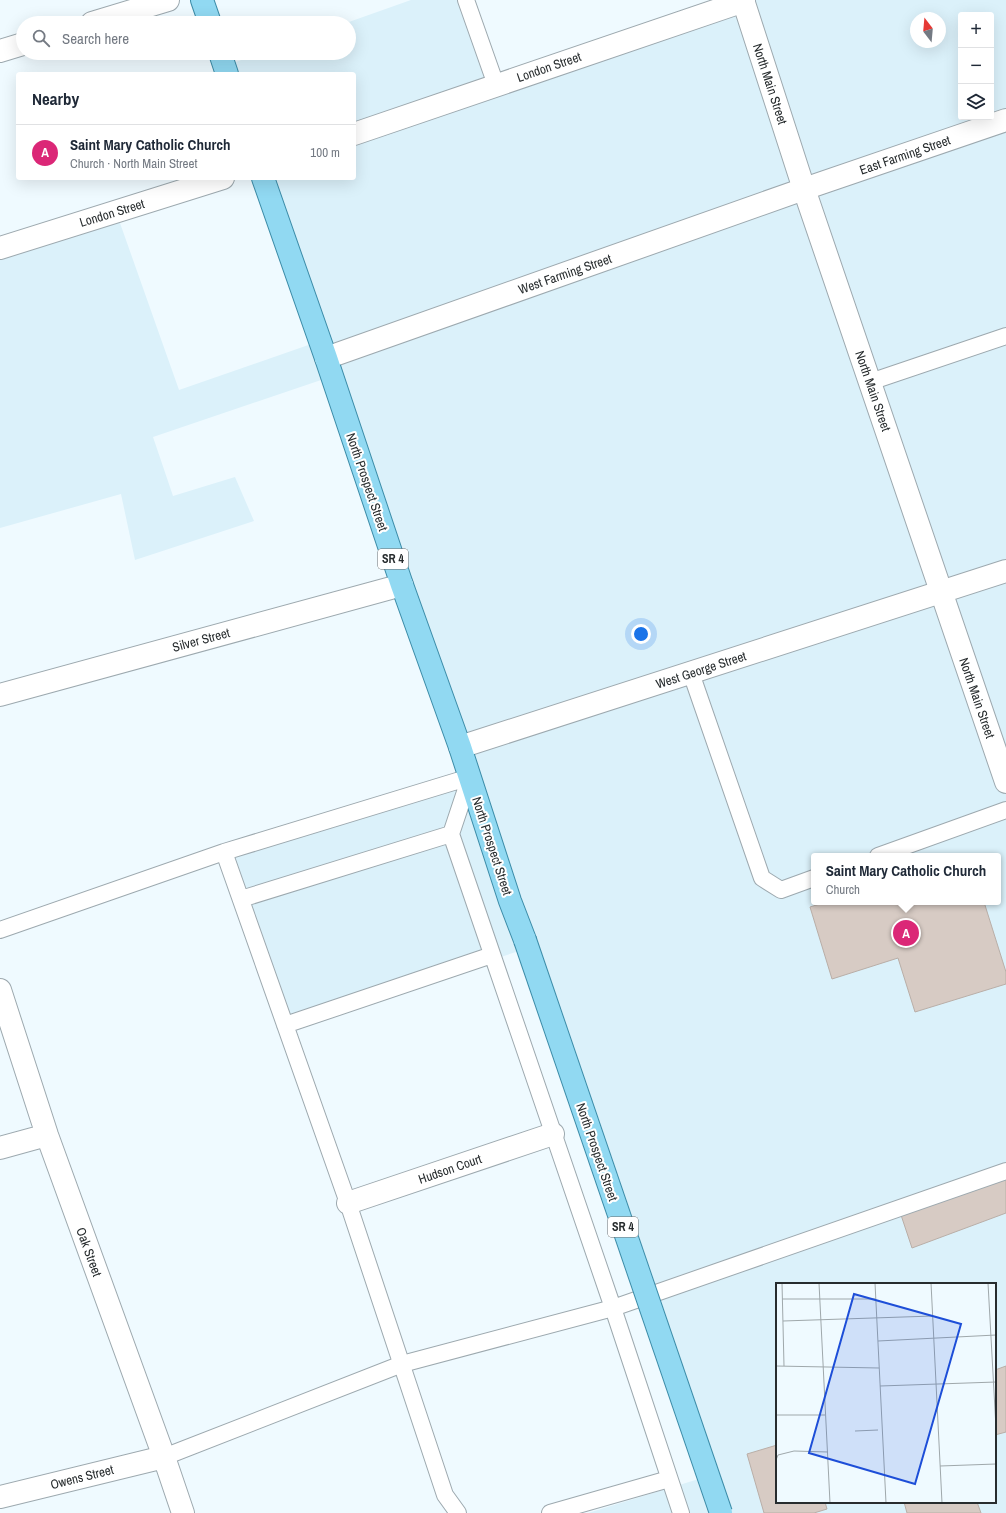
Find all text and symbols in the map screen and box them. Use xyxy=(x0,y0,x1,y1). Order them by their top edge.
north arrow xyxy=(910,12,946,48)
map controls xyxy=(958,12,994,120)
button: + xyxy=(958,12,994,48)
search box xyxy=(16,16,356,60)
icon: search xyxy=(30,27,52,49)
text: Search here xyxy=(62,28,129,49)
street label: North Main Street xyxy=(749,41,791,127)
street label: London Street xyxy=(515,48,583,86)
button: − xyxy=(958,48,994,84)
button: layers xyxy=(958,84,994,120)
text: Nearby xyxy=(32,87,79,110)
street label: East Farming Street xyxy=(857,132,953,178)
text: Saint Mary Catholic Church xyxy=(70,134,231,155)
text: A xyxy=(41,144,49,161)
text: 100 m xyxy=(310,144,340,161)
text: Church · North Main Street xyxy=(70,155,197,172)
street label: London Street xyxy=(77,195,147,231)
street label: West Farming Street xyxy=(516,250,614,298)
street label: North Main Street xyxy=(851,348,895,434)
street label: North Prospect Street xyxy=(342,431,392,533)
road number: SR 4 xyxy=(378,549,408,569)
street label: Silver Street xyxy=(170,624,232,656)
your location xyxy=(631,624,651,644)
street label: West George Street xyxy=(654,647,748,693)
street label: North Main Street xyxy=(955,655,999,741)
street label: North Prospect Street xyxy=(468,795,516,897)
popup xyxy=(811,853,1001,905)
text: Saint Mary Catholic Church xyxy=(826,860,986,881)
text: Church xyxy=(826,881,860,898)
pin: A xyxy=(893,918,919,948)
street label: North Prospect Street xyxy=(572,1101,622,1203)
street label: Hudson Court xyxy=(416,1150,484,1188)
road number: SR 4 xyxy=(608,1217,638,1237)
street label: Oak Street xyxy=(72,1225,106,1279)
inset map xyxy=(776,1283,996,1503)
street label: Owens Street xyxy=(49,1461,115,1493)

